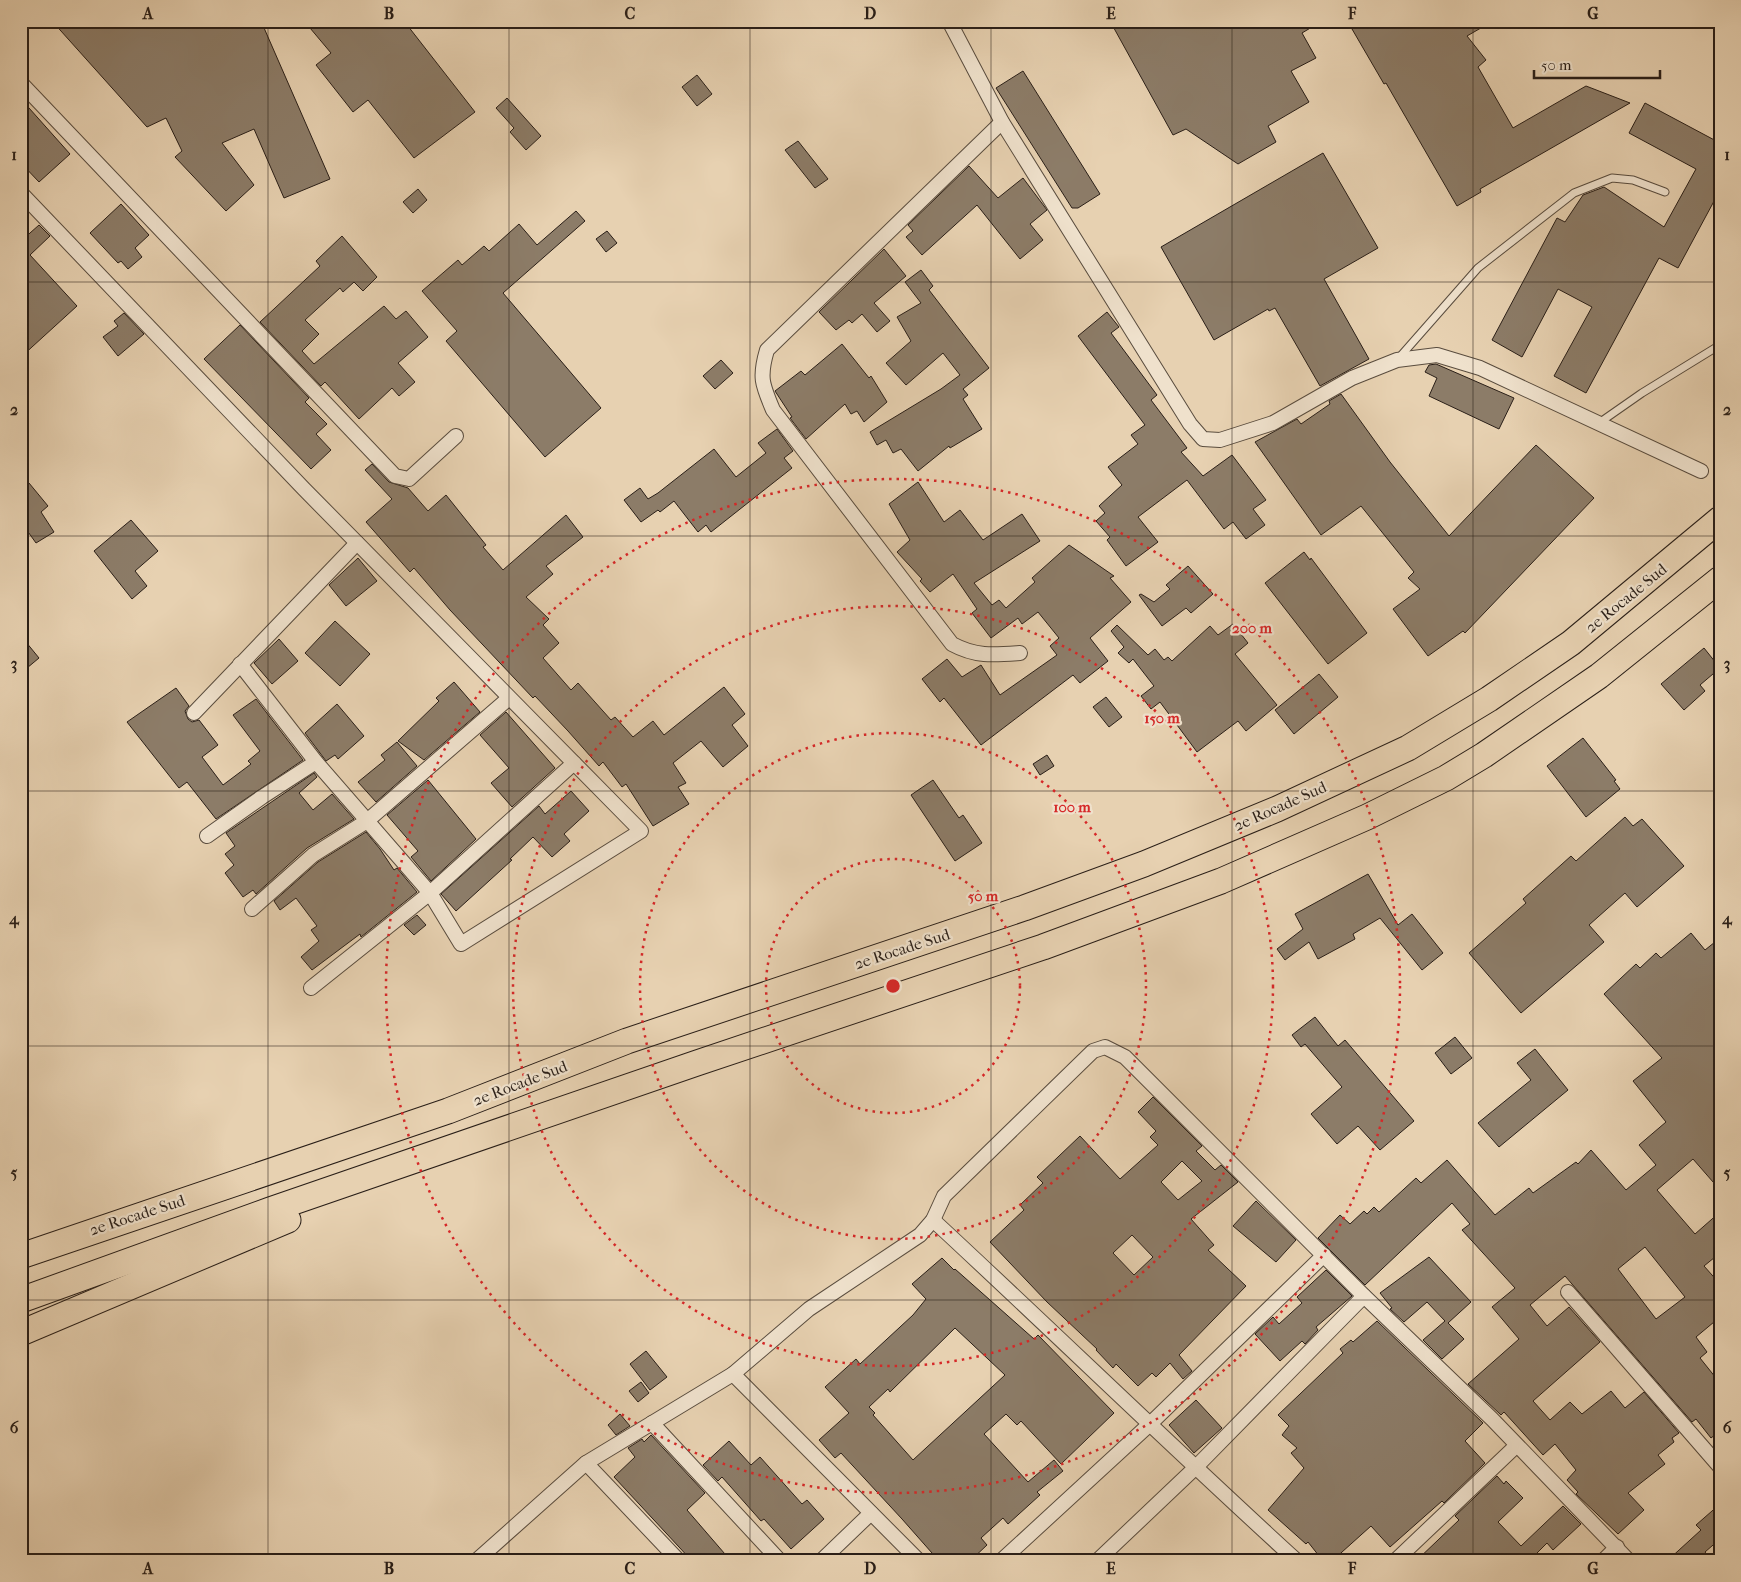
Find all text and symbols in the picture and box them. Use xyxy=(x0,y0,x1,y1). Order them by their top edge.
text: A xyxy=(142,4,154,23)
text: B xyxy=(384,4,394,23)
text: C xyxy=(625,4,636,23)
text: D xyxy=(864,4,876,23)
text: E xyxy=(1106,4,1116,23)
text: F xyxy=(1347,4,1357,23)
text: G xyxy=(1587,4,1599,23)
scale bar xyxy=(1534,48,1660,80)
text: 50 m xyxy=(1541,56,1572,74)
text: 1 xyxy=(11,145,17,164)
text: 1 xyxy=(1724,145,1730,164)
text: 2 xyxy=(10,400,18,419)
text: 2 xyxy=(1723,400,1731,419)
street label: 2e Rocade Sud xyxy=(1581,559,1671,637)
text: 200 m xyxy=(1232,619,1272,637)
text: 3 xyxy=(11,654,17,674)
text: 3 xyxy=(1724,654,1730,674)
text: 150 m xyxy=(1144,709,1180,727)
street label: 2e Rocade Sud xyxy=(1231,777,1330,835)
text: 100 m xyxy=(1053,798,1091,816)
text: 50 m xyxy=(968,887,999,905)
text: 4 xyxy=(8,909,20,929)
text: 4 xyxy=(1721,909,1733,929)
street label: 2e Rocade Sud xyxy=(852,925,953,973)
centre of rings xyxy=(884,977,902,995)
street label: 2e Rocade Sud xyxy=(470,1056,570,1110)
text: 5 xyxy=(11,1163,18,1182)
text: 5 xyxy=(1724,1163,1731,1182)
street label: 2e Rocade Sud xyxy=(87,1191,188,1239)
text: 6 xyxy=(10,1418,19,1437)
text: 6 xyxy=(1723,1418,1732,1437)
text: A xyxy=(142,1559,154,1578)
text: B xyxy=(384,1559,394,1578)
text: C xyxy=(625,1559,636,1578)
text: D xyxy=(864,1559,876,1578)
text: E xyxy=(1106,1559,1116,1578)
text: F xyxy=(1347,1559,1357,1578)
text: G xyxy=(1587,1559,1599,1578)

